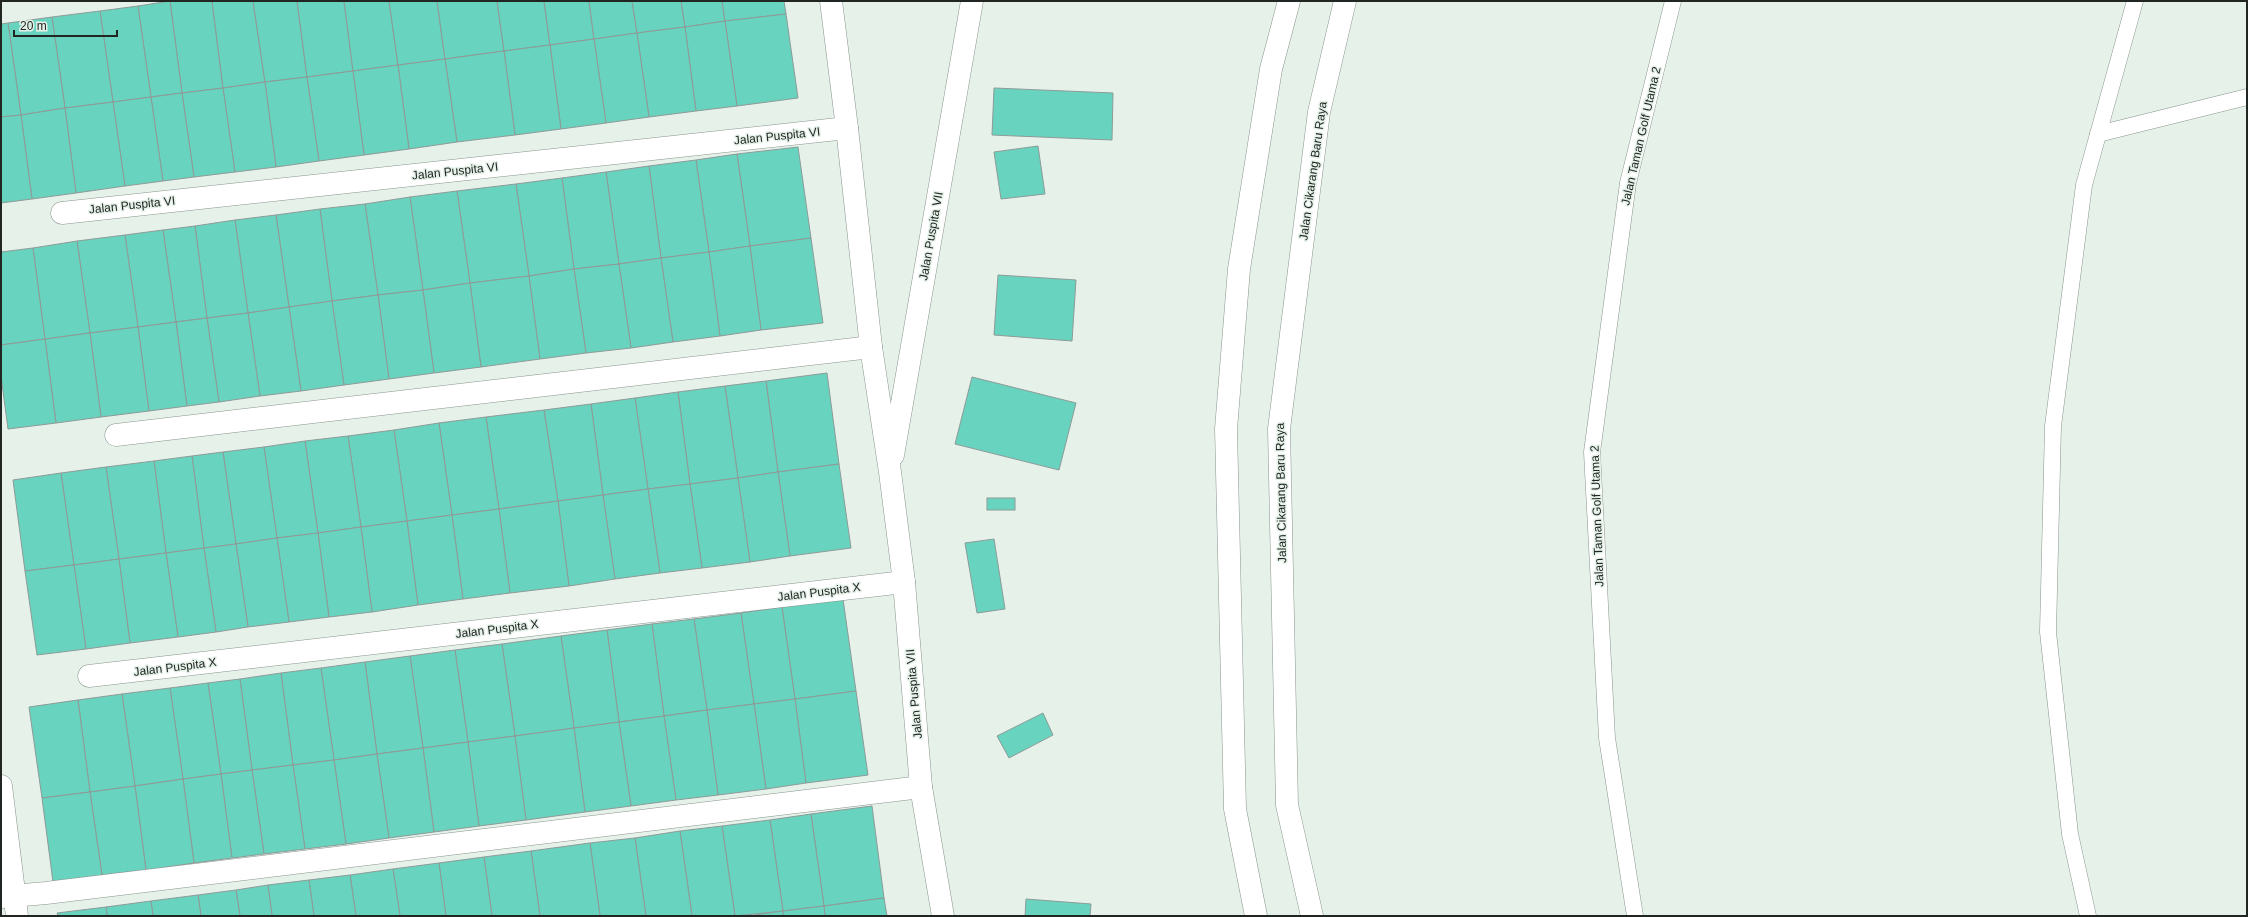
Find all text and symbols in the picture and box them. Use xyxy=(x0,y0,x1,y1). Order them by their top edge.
scale bar xyxy=(14,12,117,38)
text: 20 m xyxy=(20,19,47,33)
street label: Jalan Taman Golf Utama 2 xyxy=(1618,65,1664,207)
street label: Jalan Cikarang Baru Raya xyxy=(1296,100,1330,241)
street label: Jalan Puspita VI xyxy=(733,125,821,147)
street label: Jalan Puspita VI xyxy=(411,160,499,182)
street label: Jalan Puspita VII xyxy=(916,190,946,282)
street label: Jalan Puspita VI xyxy=(88,194,176,216)
street label: Jalan Cikarang Baru Raya xyxy=(1273,423,1289,563)
street label: Jalan Taman Golf Utama 2 xyxy=(1588,445,1606,587)
street label: Jalan Puspita X xyxy=(777,580,861,604)
street label: Jalan Puspita X xyxy=(455,617,539,641)
street label: Jalan Puspita VII xyxy=(903,649,925,739)
street label: Jalan Puspita X xyxy=(133,655,217,679)

